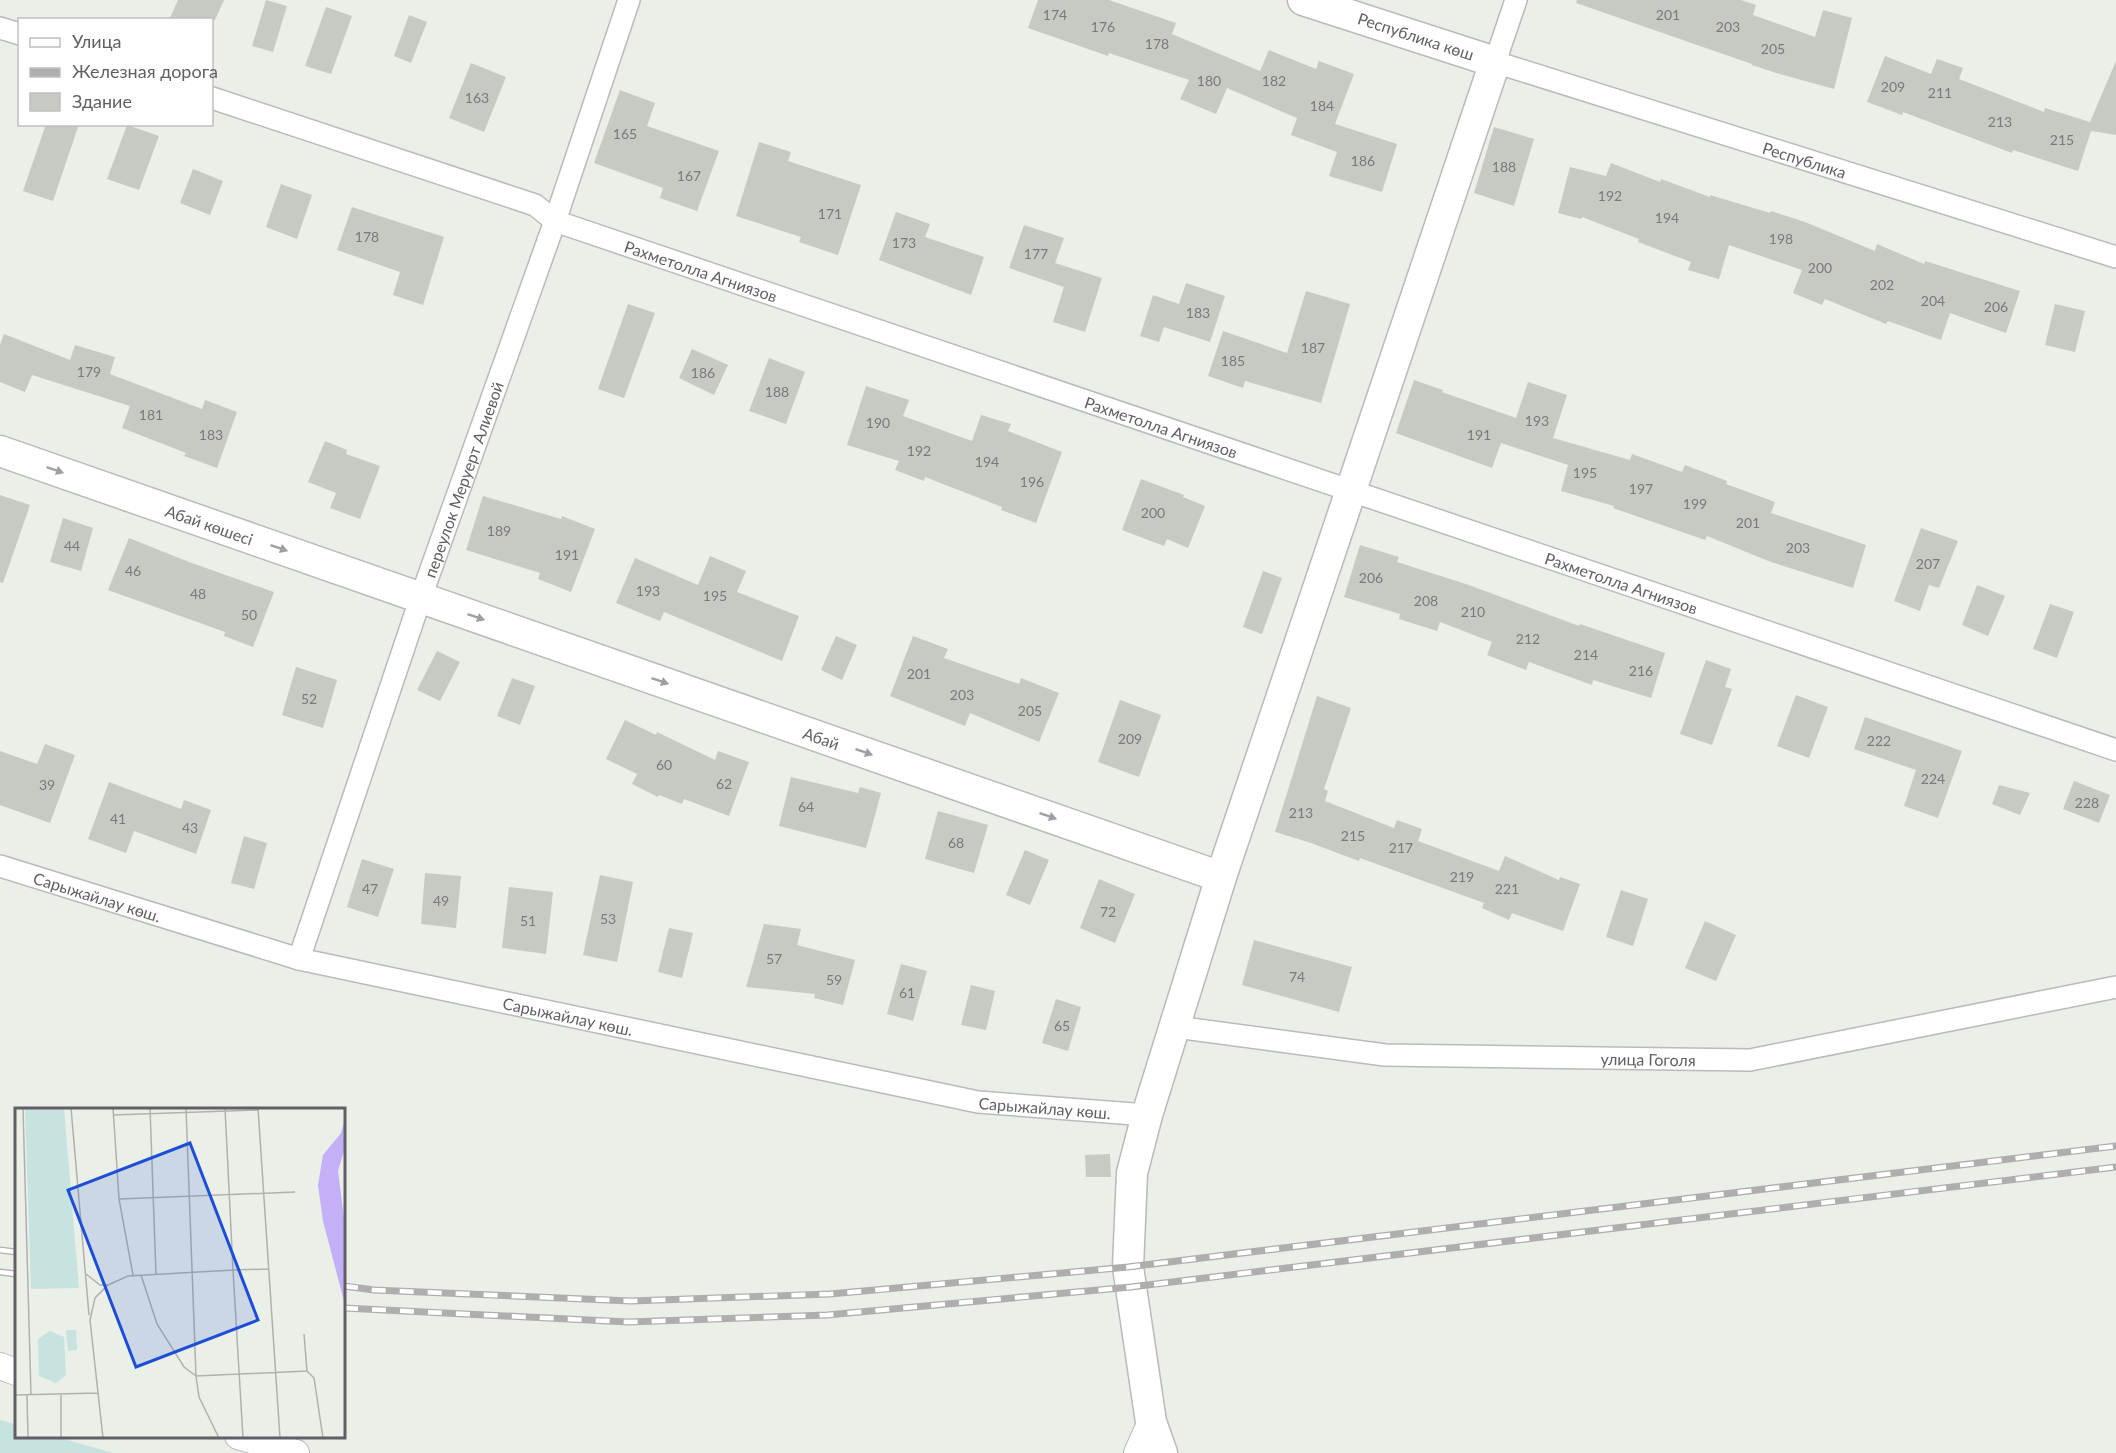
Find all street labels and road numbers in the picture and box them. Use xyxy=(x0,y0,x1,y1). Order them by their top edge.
street label: Республика көш xyxy=(1356,8,1476,64)
street label: Республика xyxy=(1761,137,1849,181)
street label: Рахметолла Агниязов xyxy=(622,236,780,305)
street label: переулок Меруерт Алиевой xyxy=(419,379,507,580)
street label: Рахметолла Агниязов xyxy=(1082,392,1240,461)
street label: Абай көшесі xyxy=(163,500,256,548)
street label: Рахметолла Агниязов xyxy=(1543,548,1700,617)
street label: Абай xyxy=(801,723,842,753)
street label: Сарыжайлау көш. xyxy=(31,868,163,925)
street label: Сарыжайлау көш. xyxy=(501,993,635,1039)
street label: улица Гоголя xyxy=(1600,1048,1696,1069)
street label: Сарыжайлау көш. xyxy=(978,1093,1112,1122)

